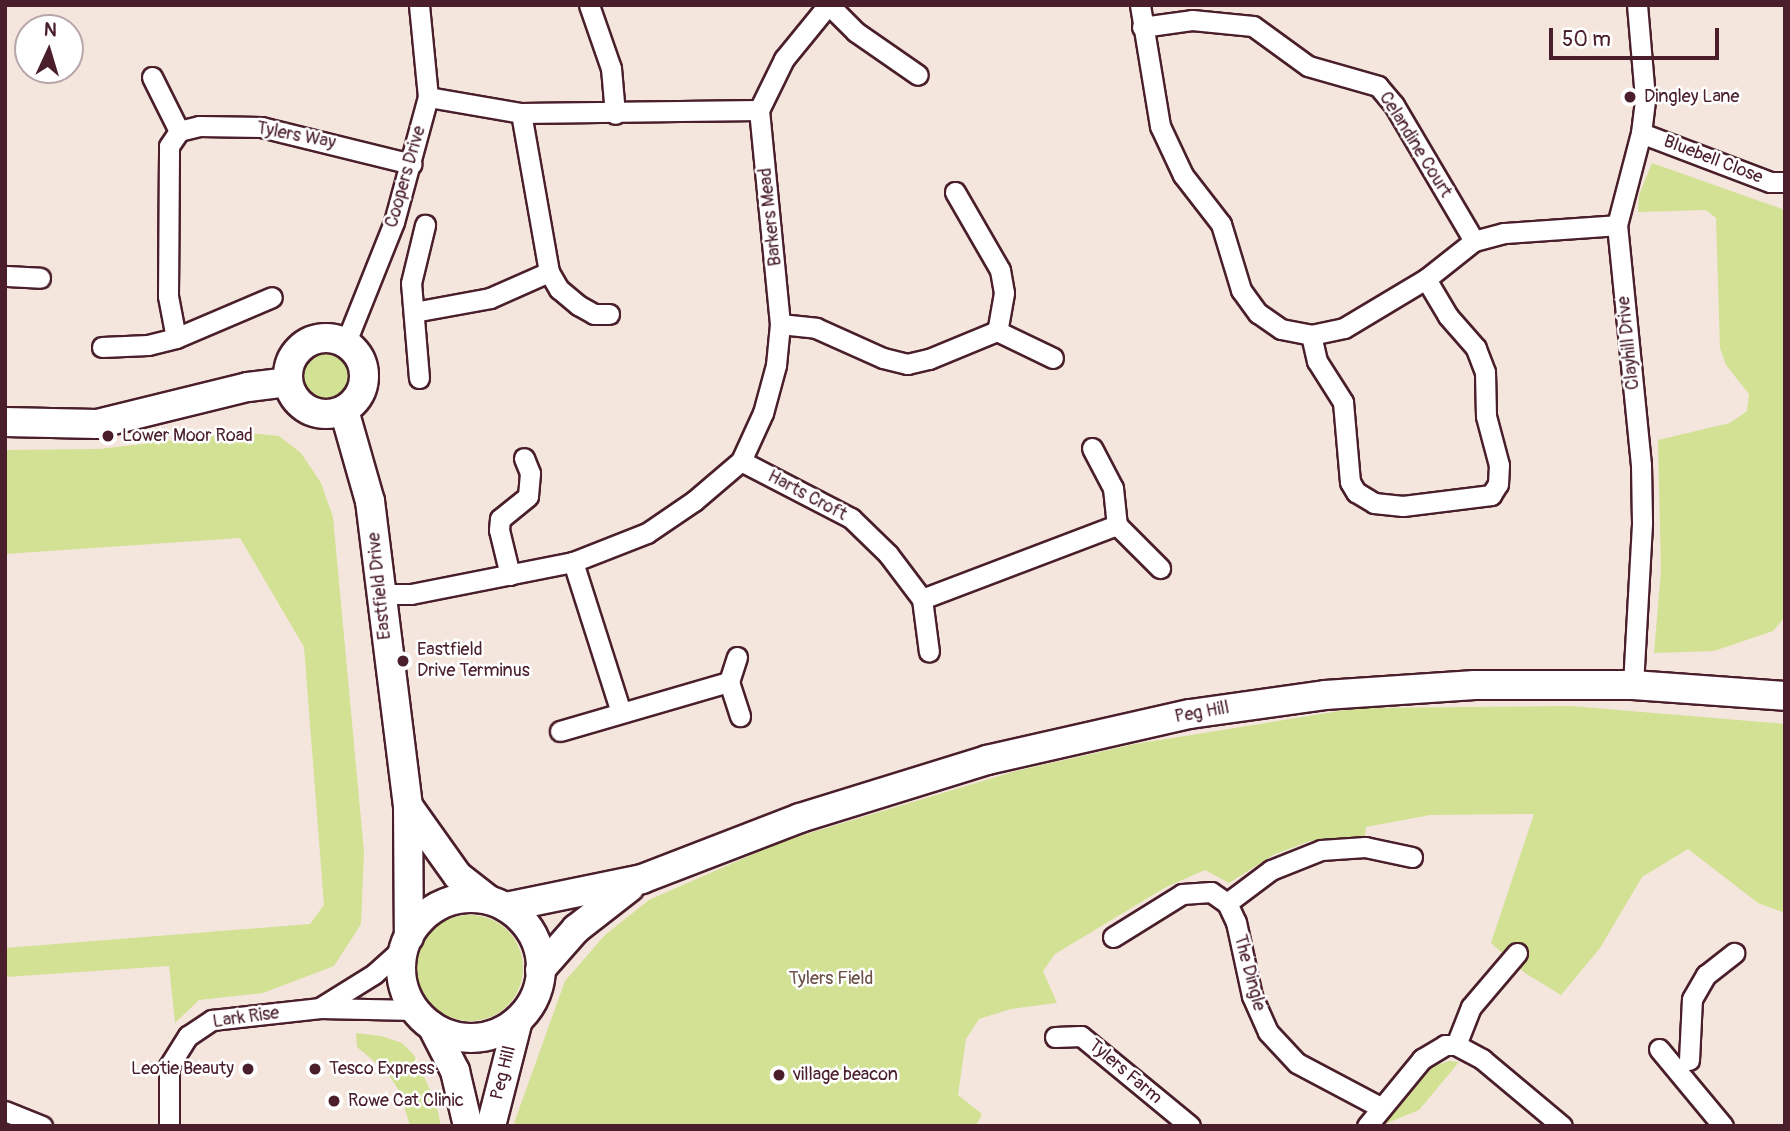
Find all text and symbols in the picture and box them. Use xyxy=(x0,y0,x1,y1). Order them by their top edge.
north arrow xyxy=(14,14,84,84)
scale bar xyxy=(1552,14,1722,58)
text: N xyxy=(43,18,58,42)
text: 50 m xyxy=(1562,26,1611,53)
place label: Dingley Lane xyxy=(1644,86,1739,108)
street label: Celandine Court xyxy=(1374,88,1456,202)
marker: Dingley Lane xyxy=(1622,89,1638,105)
street label: Tylers Way xyxy=(255,118,337,154)
street label: Coopers Drive xyxy=(381,124,431,230)
street label: Bluebell Close xyxy=(1660,131,1766,189)
street label: Barkers Mead xyxy=(755,167,787,267)
street label: Clayhill Drive xyxy=(1613,295,1645,391)
place label: Lower Moor Road xyxy=(122,425,253,447)
marker: Lower Moor Road xyxy=(100,428,116,444)
street label: Harts Croft xyxy=(764,466,850,526)
street label: Eastfield Drive xyxy=(364,531,396,641)
place label: Eastfield Drive Terminus xyxy=(417,640,530,682)
marker: Eastfield Drive Terminus xyxy=(395,653,411,669)
street label: Peg Hill xyxy=(1173,698,1231,728)
street label: The Dingle xyxy=(1228,933,1270,1013)
park label: Tylers Field xyxy=(789,968,873,990)
street label: Lark Rise xyxy=(211,1003,281,1033)
street label: Tylers Farm xyxy=(1084,1035,1166,1109)
street label: Peg Hill xyxy=(487,1044,521,1102)
place label: Leotie Beauty xyxy=(131,1058,234,1080)
place label: Tesco Express xyxy=(329,1058,435,1080)
marker: Leotie Beauty xyxy=(240,1061,256,1077)
marker: Tesco Express xyxy=(307,1061,323,1077)
place label: village beacon xyxy=(793,1064,898,1086)
marker: village beacon xyxy=(771,1067,787,1083)
place label: Rowe Cat Clinic xyxy=(348,1090,464,1112)
marker: Rowe Cat Clinic xyxy=(326,1093,342,1109)

